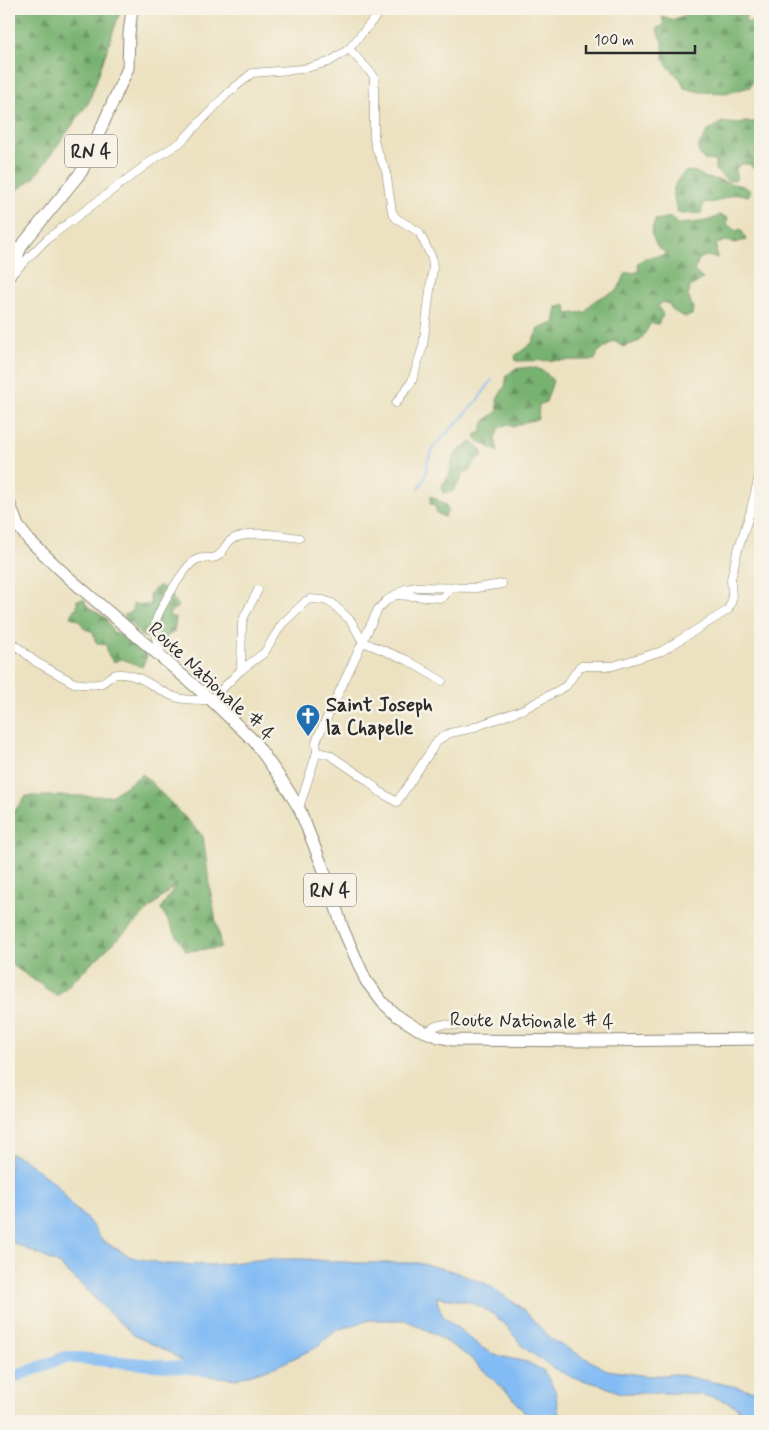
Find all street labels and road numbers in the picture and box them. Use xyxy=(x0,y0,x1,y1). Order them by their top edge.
road number: RN 4 xyxy=(65,134,117,168)
street label: Route Nationale # 4 xyxy=(142,616,280,748)
road number: RN 4 xyxy=(304,874,356,906)
street label: Route Nationale # 4 xyxy=(450,1007,615,1036)

